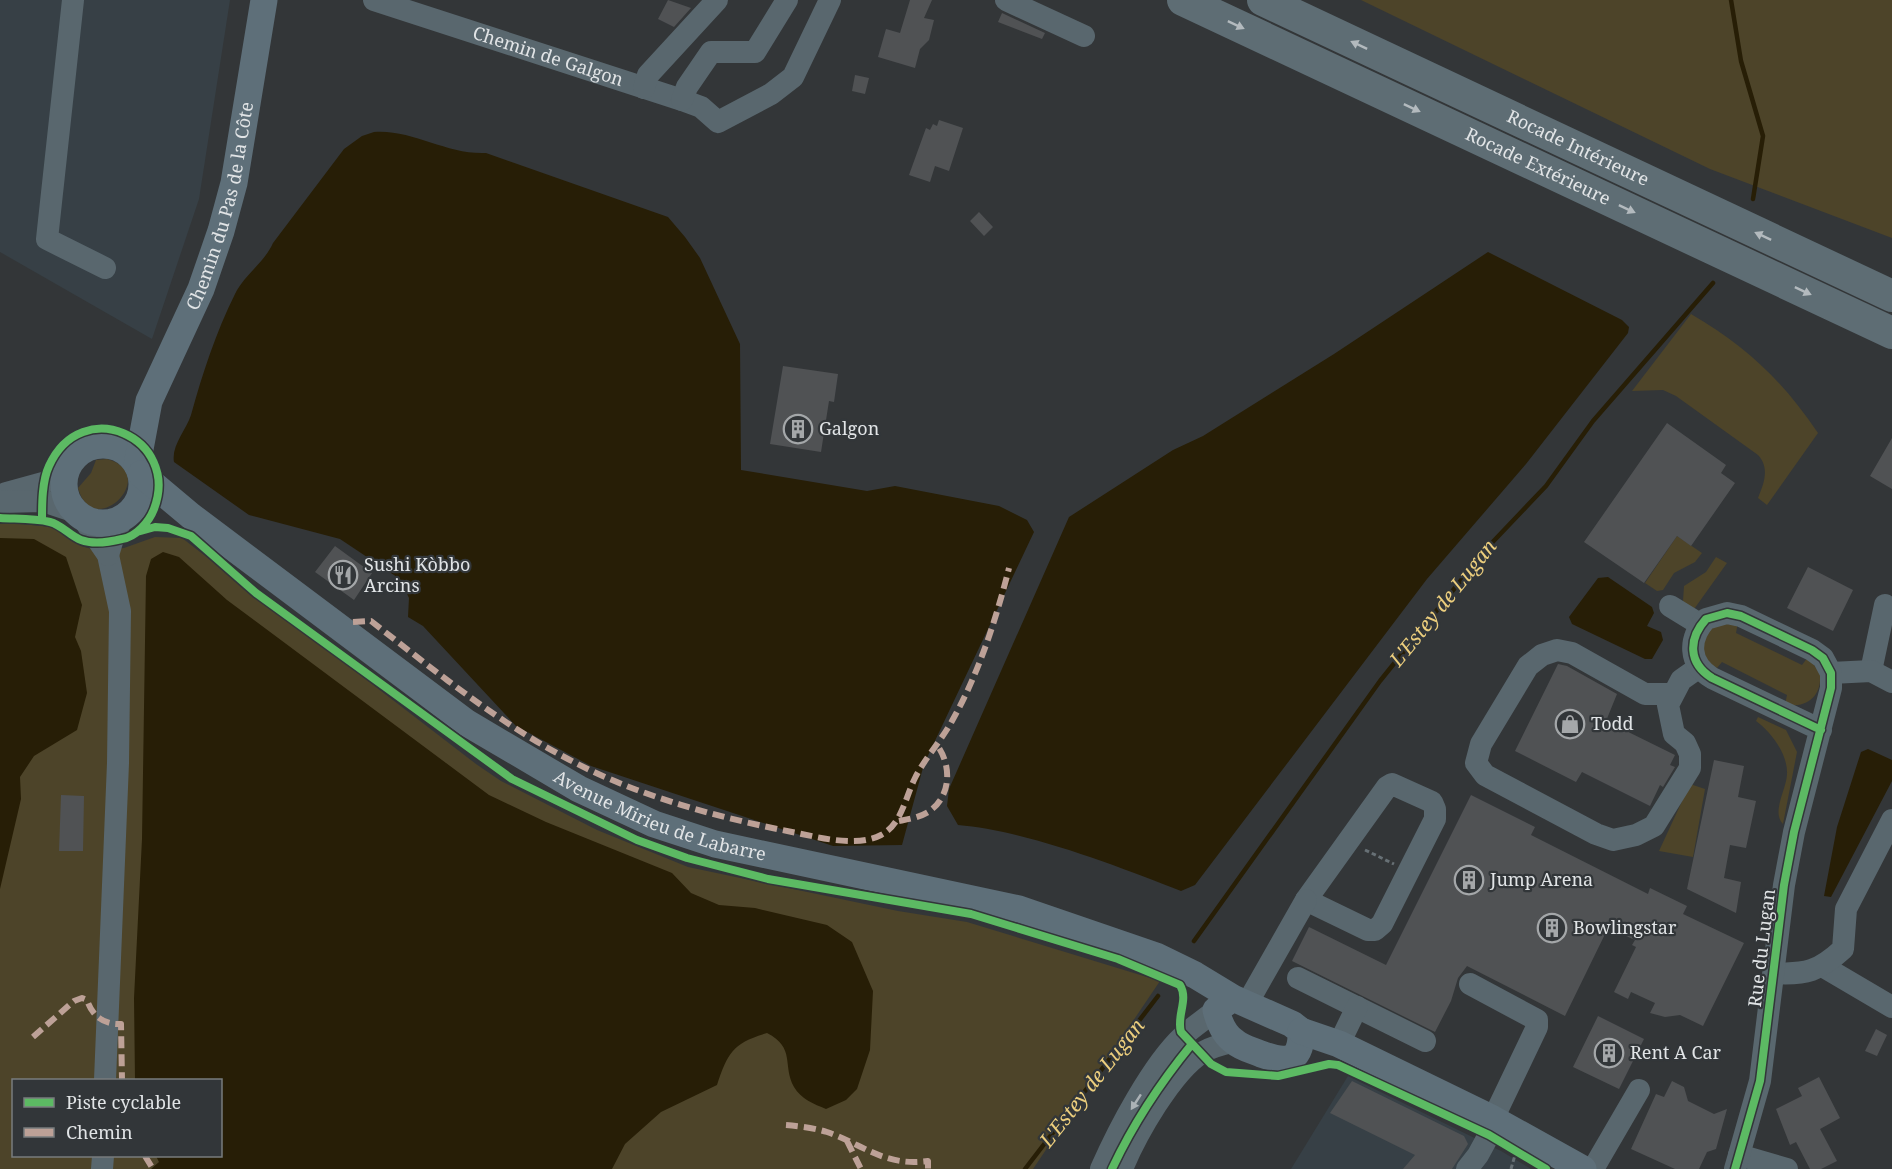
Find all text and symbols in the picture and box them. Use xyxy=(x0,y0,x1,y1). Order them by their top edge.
street label: Chemin de Galgon xyxy=(470,20,627,91)
one-way arrow xyxy=(1227,20,1244,29)
one-way arrow xyxy=(1350,40,1367,49)
street label: Chemin du Pas de la Côte xyxy=(180,100,258,314)
one-way arrow xyxy=(1404,103,1421,112)
street label: Rocade Intérieure xyxy=(1503,104,1653,191)
street label: Rocade Extérieure xyxy=(1462,121,1615,210)
one-way arrow xyxy=(1618,204,1635,213)
one-way arrow xyxy=(1755,231,1772,240)
one-way arrow xyxy=(1795,287,1812,296)
building icon: Galgon xyxy=(782,413,814,445)
place label: Galgon xyxy=(819,416,880,440)
water label: L'Estey de Lugan xyxy=(1382,534,1502,673)
place label: Sushi Kòbbo Arcins xyxy=(364,552,470,597)
restaurant icon: Sushi Kòbbo Arcins xyxy=(327,559,359,591)
shop icon: Todd xyxy=(1554,708,1586,740)
place label: Todd xyxy=(1591,711,1634,735)
street label: Avenue Mirieu de Labarre xyxy=(550,764,768,866)
building icon: Jump Arena xyxy=(1453,864,1485,896)
place label: Jump Arena xyxy=(1489,867,1593,891)
street label: Rue du Lugan xyxy=(1742,887,1780,1008)
building icon: Bowlingstar xyxy=(1536,912,1568,944)
place label: Bowlingstar xyxy=(1573,915,1677,939)
water label: L'Estey de Lugan xyxy=(1032,1013,1150,1153)
building icon: Rent A Car xyxy=(1593,1037,1625,1069)
place label: Rent A Car xyxy=(1630,1040,1722,1064)
legend xyxy=(12,1079,222,1157)
text: Piste cyclable xyxy=(66,1090,181,1114)
one-way arrow xyxy=(1130,1094,1141,1110)
text: Chemin xyxy=(66,1120,133,1144)

